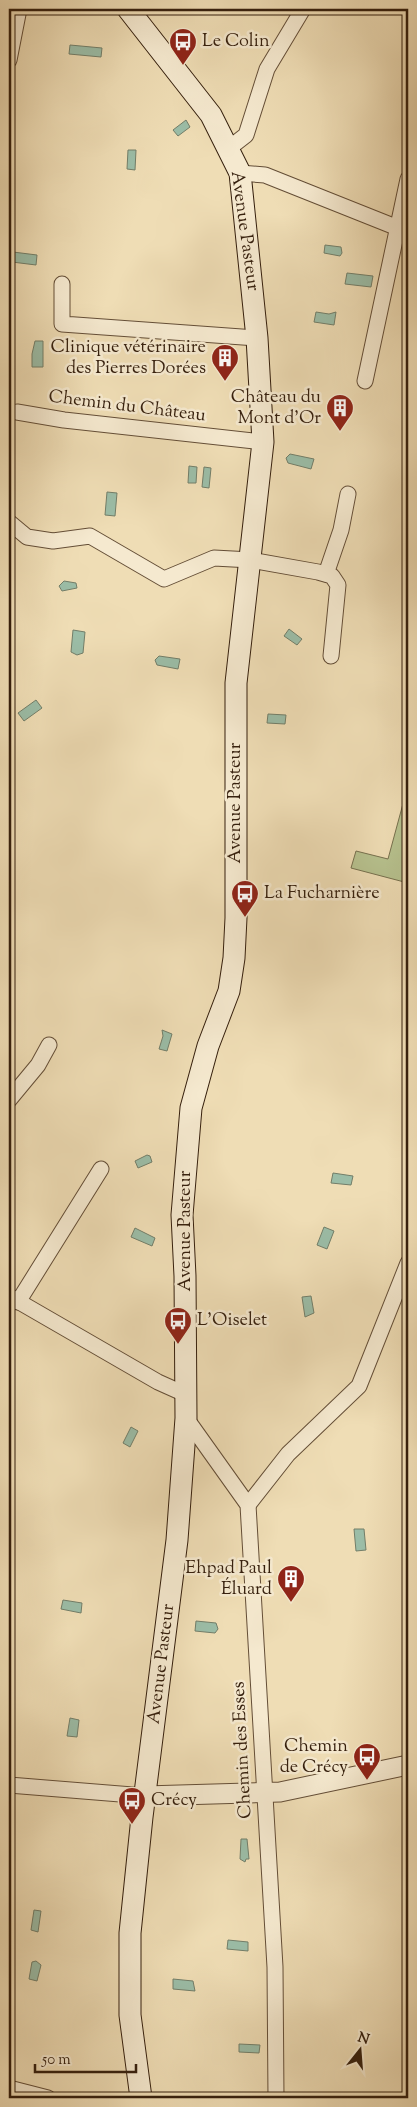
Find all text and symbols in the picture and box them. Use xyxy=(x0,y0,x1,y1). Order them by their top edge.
bus stop icon: Le Colin xyxy=(168,27,198,66)
place label: Le Colin xyxy=(202,29,270,55)
street label: Avenue Pasteur xyxy=(223,169,265,293)
place label: Clinique vétérinaire des Pierres Dorées xyxy=(51,335,206,382)
building icon: Clinique vétérinaire des Pierres Dorées xyxy=(210,343,240,382)
street label: Chemin du Château xyxy=(47,384,207,430)
place label: Château du Mont d'Or xyxy=(231,385,321,432)
building icon: Château du Mont d'Or xyxy=(325,393,355,432)
street label: Avenue Pasteur xyxy=(223,742,249,863)
bus stop icon: La Fucharnière xyxy=(230,879,260,918)
place label: La Fucharnière xyxy=(264,881,380,907)
street label: Avenue Pasteur xyxy=(173,1170,199,1291)
bus stop icon: L'Oiselet xyxy=(163,1306,193,1345)
place label: L'Oiselet xyxy=(197,1308,267,1334)
place label: Ehpad Paul Éluard xyxy=(185,1556,272,1603)
building icon: Ehpad Paul Éluard xyxy=(276,1564,306,1603)
street label: Avenue Pasteur xyxy=(142,1602,182,1726)
street label: Chemin des Esses xyxy=(226,1681,260,1819)
place label: Chemin de Crécy xyxy=(280,1734,348,1781)
bus stop icon: Chemin de Crécy xyxy=(352,1742,382,1781)
bus stop icon: Crécy xyxy=(117,1786,147,1825)
place label: Crécy xyxy=(151,1788,197,1814)
north arrow xyxy=(334,2024,384,2074)
text: N xyxy=(355,2028,371,2051)
scale bar xyxy=(35,2042,136,2074)
text: 50 m xyxy=(41,2050,71,2071)

